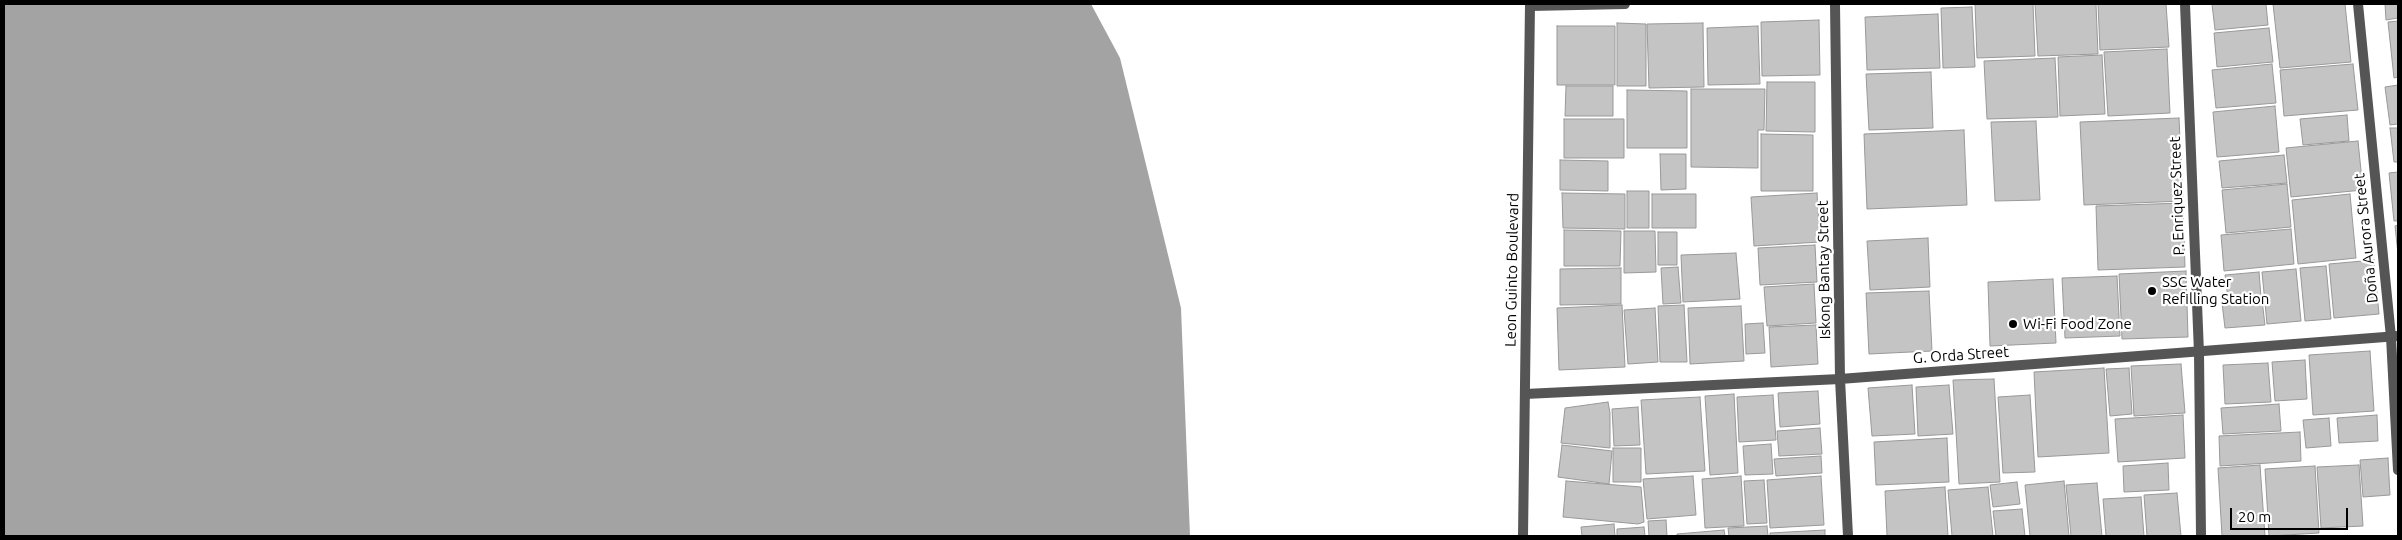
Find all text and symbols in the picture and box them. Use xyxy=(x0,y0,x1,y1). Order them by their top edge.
street label: P. Enriquez Street xyxy=(2166,136,2188,256)
street label: Doña Aurora Street xyxy=(2350,172,2382,304)
street label: Leon Guinto Boulevard xyxy=(1502,193,1522,347)
street label: Iskong Bantay Street xyxy=(1814,200,1834,340)
place label: SSC Water Refilling Station xyxy=(2162,273,2269,308)
marker: SSC Water Refilling Station xyxy=(2146,285,2158,297)
place label: Wi-Fi Food Zone xyxy=(2023,315,2132,333)
marker: Wi-Fi Food Zone xyxy=(2007,318,2019,330)
street label: G. Orda Street xyxy=(1912,343,2010,367)
scale bar xyxy=(2232,498,2350,530)
text: 20 m xyxy=(2238,508,2271,525)

